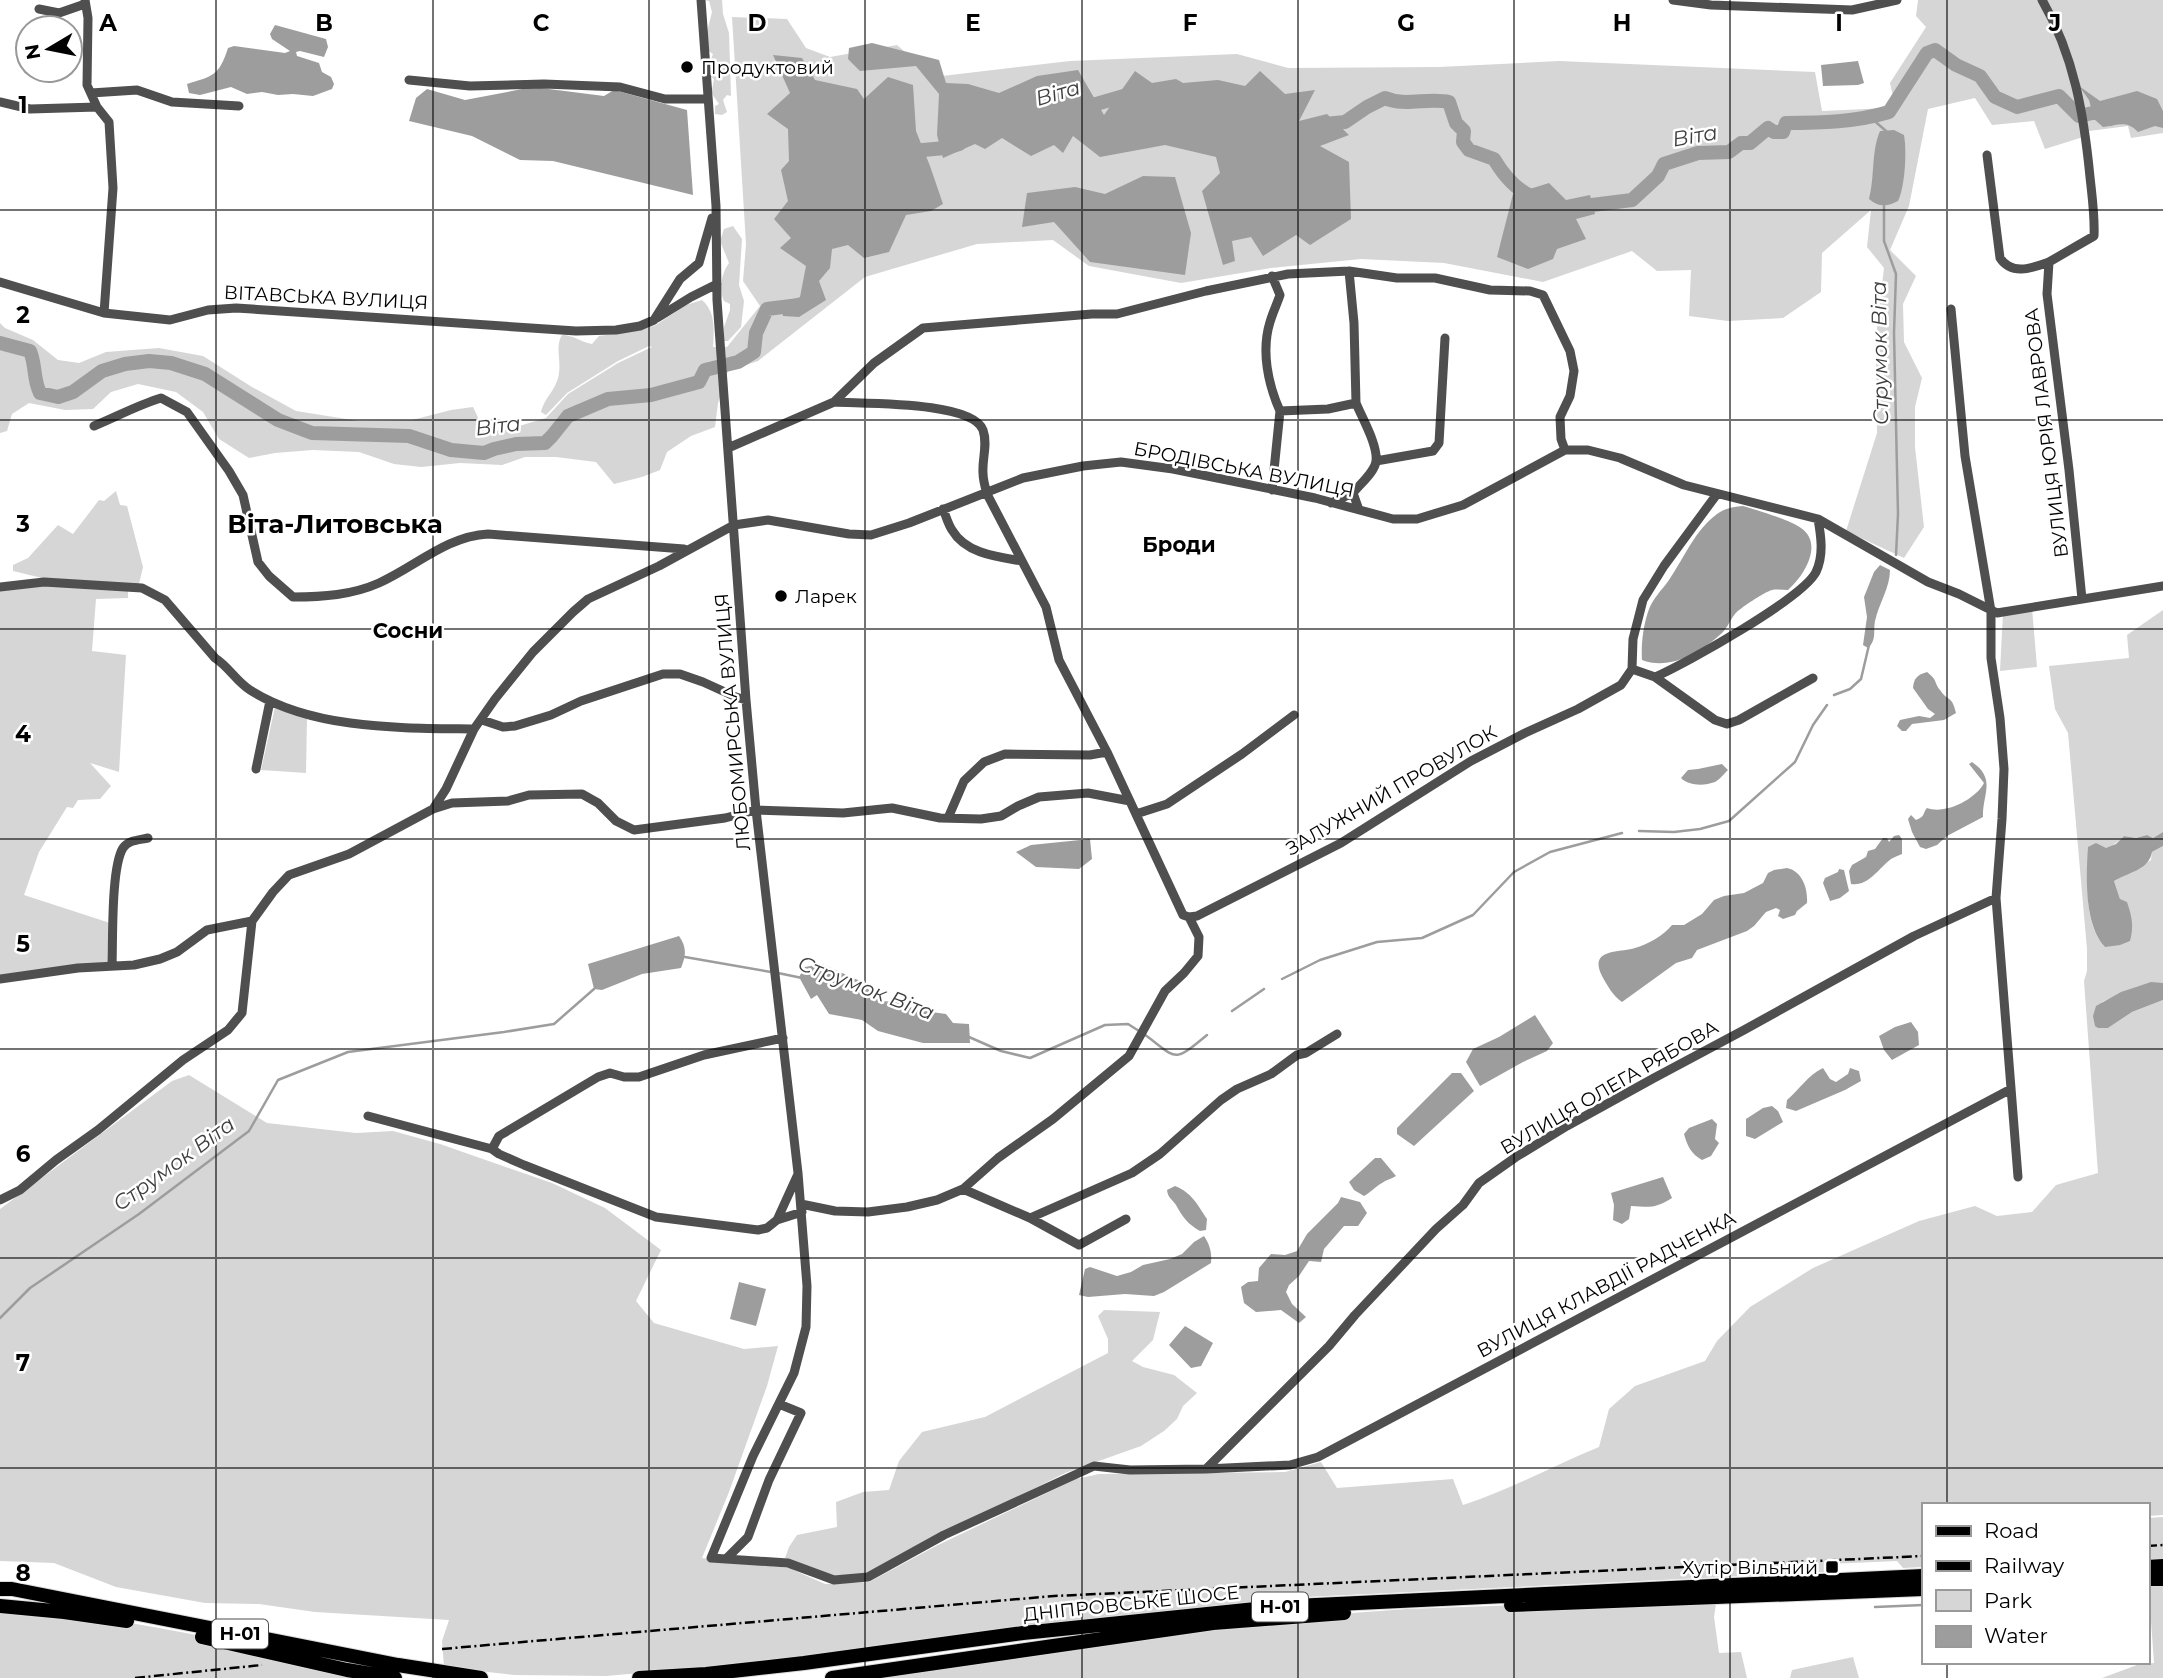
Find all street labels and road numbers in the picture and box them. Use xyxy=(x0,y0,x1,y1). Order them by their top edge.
street label: ВІТАВСЬКА ВУЛИЦЯ xyxy=(223,281,429,314)
street label: ВУЛИЦЯ ЮРІЯ ЛАВРОВА xyxy=(2020,307,2073,559)
street label: БРОДІВСЬКА ВУЛИЦЯ xyxy=(1132,437,1356,502)
street label: ЛЮБОМИРСЬКА ВУЛИЦЯ xyxy=(710,592,755,852)
street label: ЗАЛУЖНИЙ ПРОВУЛОК xyxy=(1282,721,1501,860)
street label: ВУЛИЦЯ ОЛЕГА РЯБОВА xyxy=(1496,1016,1722,1159)
street label: ВУЛИЦЯ КЛАВДІЇ РАДЧЕНКА xyxy=(1473,1206,1740,1363)
street label: ДНІПРОВСЬКЕ ШОСЕ xyxy=(1022,1581,1240,1626)
road number: Н-01 xyxy=(1252,1592,1308,1622)
road number: Н-01 xyxy=(212,1619,268,1648)

